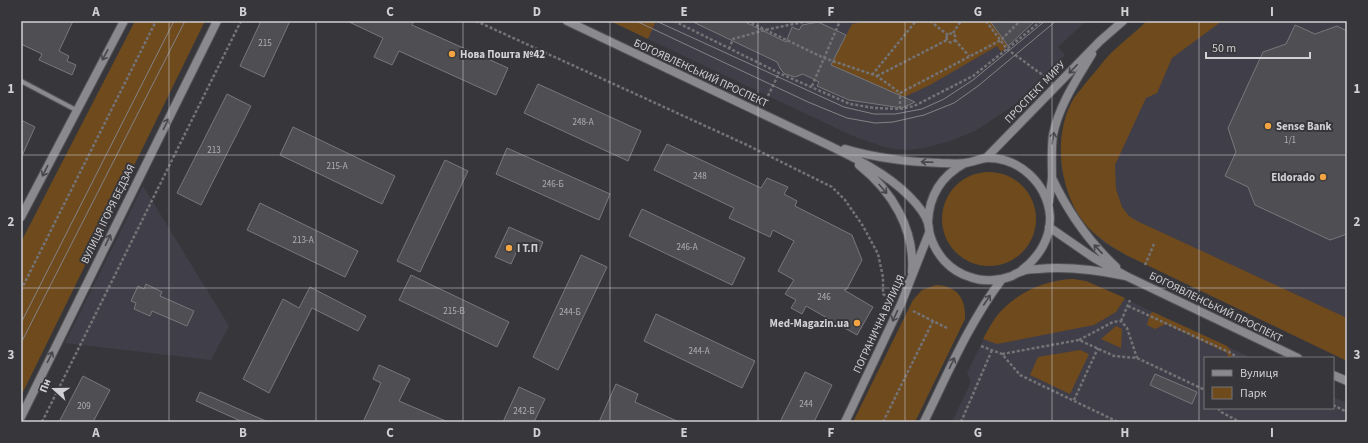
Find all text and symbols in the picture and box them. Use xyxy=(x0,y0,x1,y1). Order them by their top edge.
text: A xyxy=(91,3,100,21)
text: B xyxy=(239,3,247,21)
text: C xyxy=(386,3,394,21)
text: D xyxy=(533,3,541,21)
text: E xyxy=(680,3,688,21)
text: F xyxy=(828,3,835,21)
text: G xyxy=(974,3,982,21)
text: H xyxy=(1121,3,1129,21)
text: I xyxy=(1270,3,1274,21)
scale bar xyxy=(1206,34,1310,60)
street label: БОГОЯВЛЕНСЬКИЙ ПРОСПЕКТ xyxy=(631,35,771,111)
house number: 215 xyxy=(258,37,272,50)
text: 50 m xyxy=(1212,40,1236,57)
place label: Нова Пошта №42 xyxy=(460,47,545,62)
one-way arrow xyxy=(101,49,108,61)
marker: Нова Пошта №42 xyxy=(447,49,457,59)
street label: ПРОСПЕКТ МИРУ xyxy=(1001,57,1069,126)
one-way arrow xyxy=(1068,64,1078,74)
text: 1 xyxy=(8,80,15,98)
text: 1 xyxy=(1354,80,1361,98)
house number: 248-А xyxy=(572,116,594,129)
one-way arrow xyxy=(162,118,170,130)
place label: Sense Bank xyxy=(1276,119,1332,134)
marker: Sense Bank xyxy=(1263,121,1273,131)
one-way arrow xyxy=(1049,132,1057,145)
house number: 1/1 xyxy=(1284,134,1296,147)
house number: 213 xyxy=(207,144,221,157)
one-way arrow xyxy=(921,159,934,166)
house number: 215-А xyxy=(326,160,348,173)
street label: ВУЛИЦЯ ІГОРЯ БЕДЗАЯ xyxy=(77,162,139,266)
one-way arrow xyxy=(41,164,48,176)
house number: 248 xyxy=(693,170,707,183)
place label: Eldorado xyxy=(1271,170,1315,185)
marker: Eldorado xyxy=(1318,172,1328,182)
house number: 246-Б xyxy=(542,178,564,191)
one-way arrow xyxy=(879,184,888,194)
text: 2 xyxy=(8,213,15,231)
text: 2 xyxy=(1354,213,1361,231)
one-way arrow xyxy=(105,234,112,246)
house number: 213-А xyxy=(292,234,314,247)
place label: І Т.П xyxy=(517,241,538,256)
house number: 246-А xyxy=(676,241,698,254)
marker: І Т.П xyxy=(504,243,514,253)
one-way arrow xyxy=(1093,244,1102,254)
street label: БОГОЯВЛЕНСЬКИЙ ПРОСПЕКТ xyxy=(1147,268,1285,346)
street label: ПОГРАНИЧНА ВУЛИЦЯ xyxy=(850,272,908,376)
house number: 246 xyxy=(817,291,831,304)
one-way arrow xyxy=(983,295,991,306)
house number: 215-В xyxy=(443,305,465,318)
house number: 244-Б xyxy=(559,306,581,319)
one-way arrow xyxy=(891,310,898,322)
place label: Med-Magazin.ua xyxy=(770,316,849,331)
marker: Med-Magazin.ua xyxy=(852,318,862,328)
house number: 244-А xyxy=(688,345,710,358)
text: 3 xyxy=(8,346,15,364)
text: 3 xyxy=(1354,346,1361,364)
one-way arrow xyxy=(47,351,54,363)
one-way arrow xyxy=(949,357,956,369)
legend xyxy=(1204,357,1334,409)
text: Вулиця xyxy=(1240,365,1278,382)
north arrow xyxy=(34,369,74,409)
text: Пн xyxy=(36,377,55,395)
text: Парк xyxy=(1240,385,1266,402)
house number: 244 xyxy=(799,398,813,411)
house number: 209 xyxy=(77,400,91,413)
house number: 242-Б xyxy=(513,405,535,418)
text: A xyxy=(91,424,100,442)
text: B xyxy=(239,424,247,442)
text: C xyxy=(386,424,394,442)
text: D xyxy=(533,424,541,442)
text: E xyxy=(680,424,688,442)
text: F xyxy=(828,424,835,442)
text: G xyxy=(974,424,982,442)
text: H xyxy=(1121,424,1129,442)
text: I xyxy=(1270,424,1274,442)

